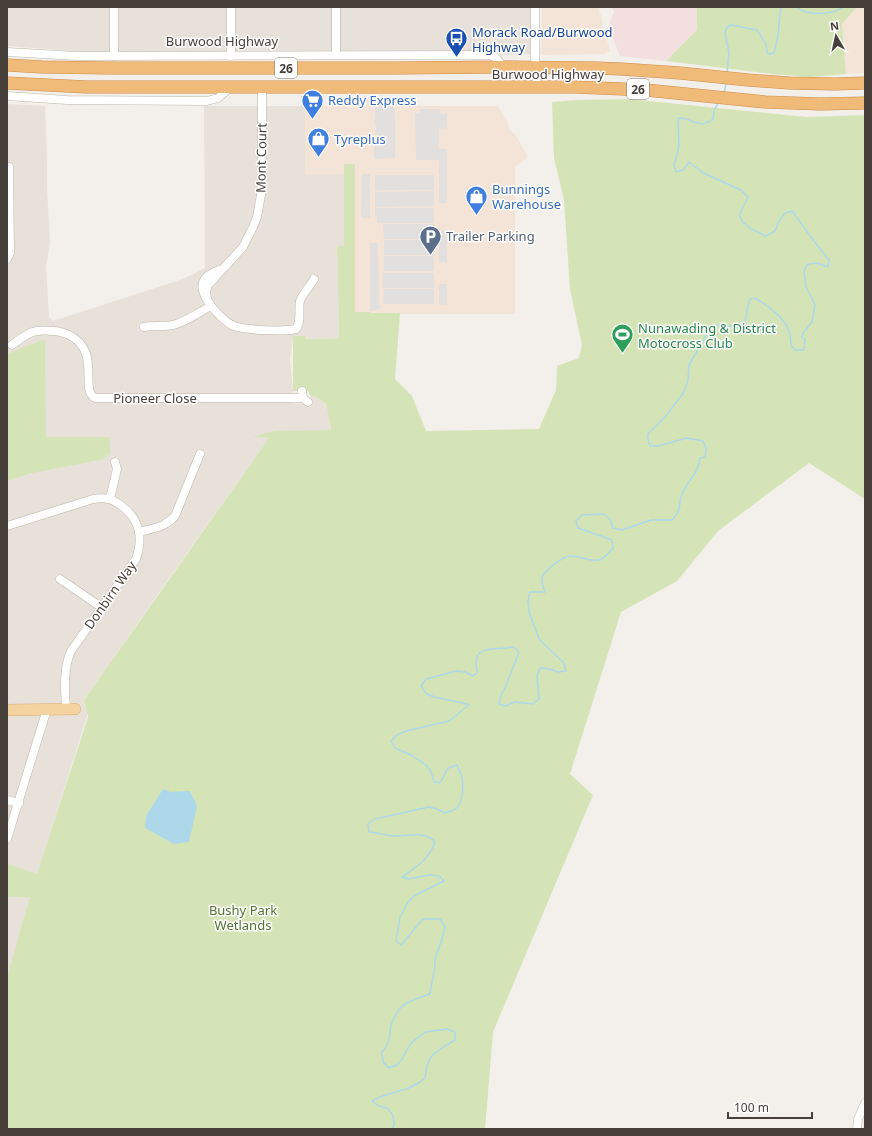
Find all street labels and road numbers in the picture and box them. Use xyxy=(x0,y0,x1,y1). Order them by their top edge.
street label: Burwood Highway xyxy=(166,32,279,50)
road number: 26 xyxy=(275,58,297,78)
street label: Burwood Highway xyxy=(492,65,605,83)
road number: 26 xyxy=(627,79,649,99)
street label: Mont Court xyxy=(251,123,271,193)
street label: Pioneer Close xyxy=(113,389,197,407)
street label: Donbirn Way xyxy=(80,557,140,633)

